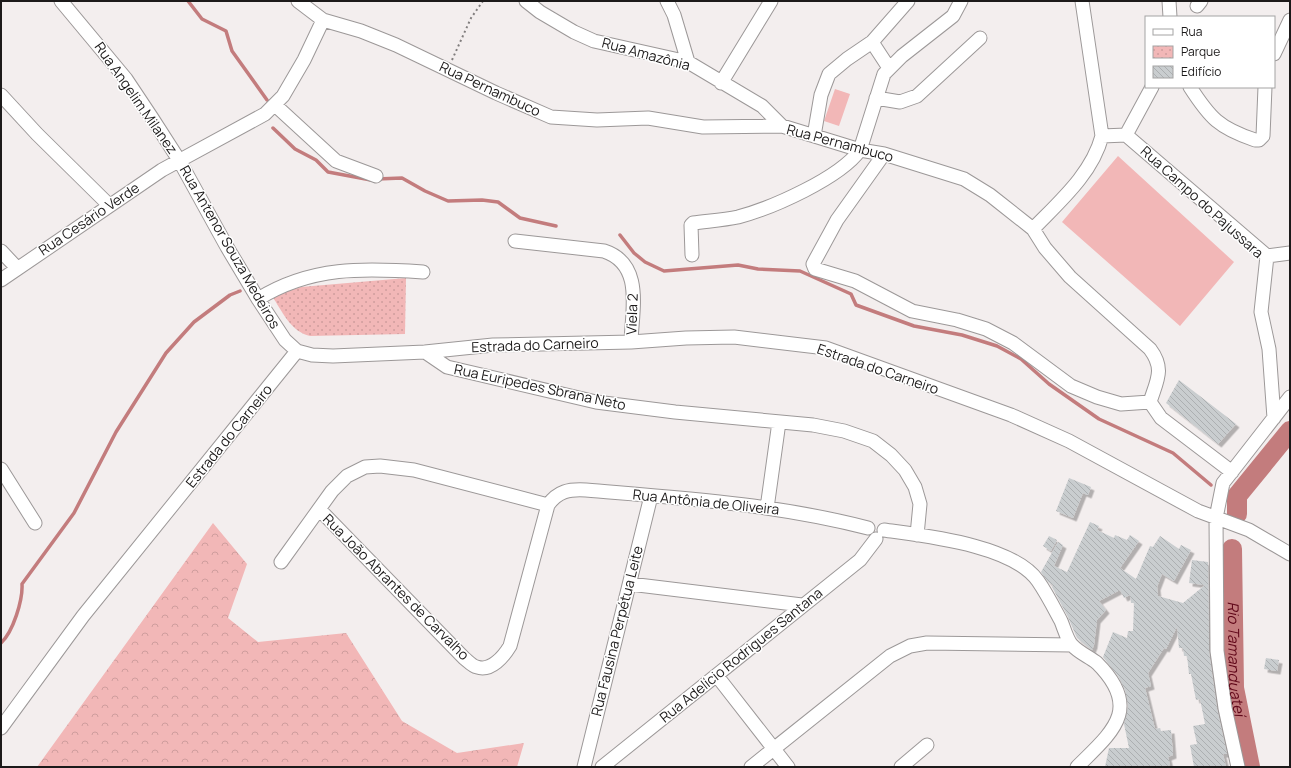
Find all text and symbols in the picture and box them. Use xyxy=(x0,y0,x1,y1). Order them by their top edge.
legend xyxy=(1145,16,1275,88)
text: Rua xyxy=(1181,23,1202,40)
street label: Rua Amazônia xyxy=(600,33,692,74)
street label: Rua Angelim Milanez xyxy=(91,38,182,157)
text: Parque xyxy=(1181,43,1220,60)
street label: Rua Pernambuco xyxy=(436,57,544,120)
text: Edifício xyxy=(1181,63,1221,80)
street label: Rua Pernambuco xyxy=(785,119,896,166)
street label: Rua Campo do Pajussara xyxy=(1137,141,1268,262)
street label: Rua Antenor Souza Medeiros xyxy=(176,162,285,332)
street label: Rua Cesário Verde xyxy=(35,178,143,259)
street label: Viela 2 xyxy=(621,293,642,335)
street label: Estrada do Carneiro xyxy=(471,333,599,356)
street label: Estrada do Carneiro xyxy=(815,339,942,398)
street label: Rua Euripedes Sbrana Neto xyxy=(452,359,628,414)
street label: Estrada do Carneiro xyxy=(181,380,276,491)
street label: Rua Antônia de Oliveira xyxy=(632,484,780,519)
street label: Rua João Abrantes de Carvalho xyxy=(319,509,474,664)
street label: Rua Fausina Perpétua Leite xyxy=(586,544,647,718)
street label: Rua Adelício Rodrigues Santana xyxy=(655,583,826,726)
water label: Rio Tamanduateí xyxy=(1223,601,1251,721)

